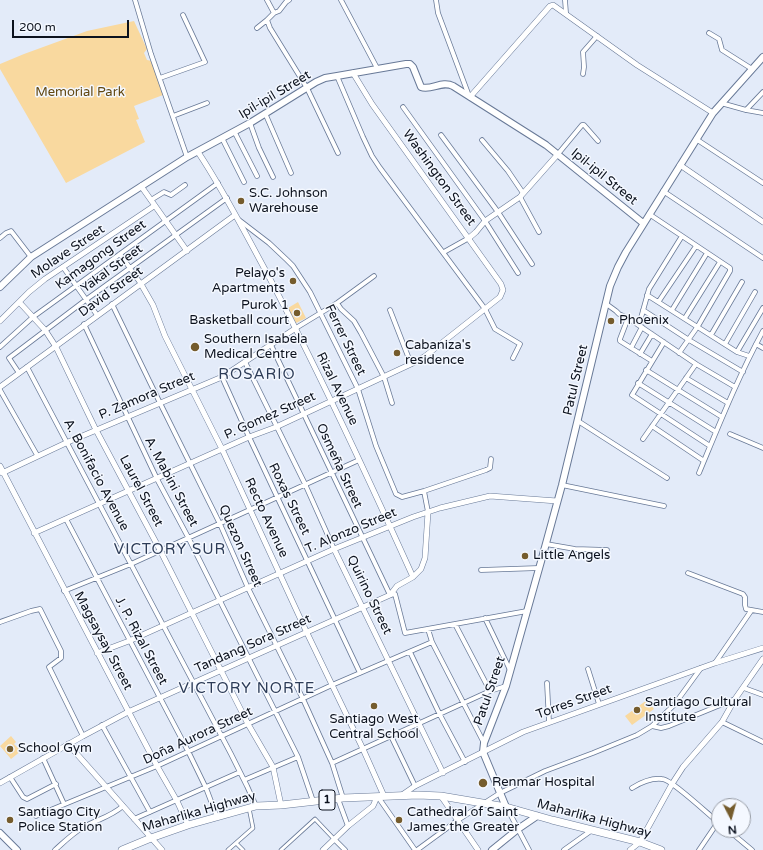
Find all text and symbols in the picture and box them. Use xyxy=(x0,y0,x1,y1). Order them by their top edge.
scale bar xyxy=(14,12,131,38)
text: 200 m xyxy=(19,20,56,34)
street label: Ipil-ipil Street xyxy=(236,67,314,123)
park label: Memorial Park xyxy=(35,85,125,101)
street label: Washington Street xyxy=(399,127,479,229)
street label: Ipil-ipil Street xyxy=(568,145,640,209)
place label: S.C. Johnson Warehouse xyxy=(249,186,328,217)
marker: S.C. Johnson Warehouse xyxy=(236,196,246,206)
street label: Kamagong Street xyxy=(53,217,149,293)
street label: Molave Street xyxy=(28,222,108,282)
street label: Yakal Street xyxy=(78,241,146,297)
street label: David Street xyxy=(76,263,146,321)
place label: Pelayo's Apartments xyxy=(212,266,285,297)
marker: Pelayo's Apartments xyxy=(288,276,298,286)
place label: Purok 1 Basketball court xyxy=(189,298,289,329)
street label: Ferrer Street xyxy=(321,302,369,378)
marker: Purok 1 Basketball court xyxy=(292,308,302,318)
place label: Phoenix xyxy=(619,313,669,329)
marker: Phoenix xyxy=(606,316,616,326)
place label: Southern Isabela Medical Centre xyxy=(204,332,308,363)
place label: Cabaniza's residence xyxy=(405,338,471,369)
marker: Southern Isabela Medical Centre xyxy=(189,341,201,353)
street label: Patul Street xyxy=(560,343,592,417)
marker: Cabaniza's residence xyxy=(392,348,402,358)
street label: Rizal Avenue xyxy=(313,350,361,428)
district label: ROSARIO xyxy=(218,366,296,384)
street label: P. Zamora Street xyxy=(97,369,197,423)
street label: P. Gomez Street xyxy=(222,389,318,443)
street label: A. Bonifacio Avenue xyxy=(60,416,132,534)
street label: Osmeña Street xyxy=(313,421,365,511)
street label: A. Mabini Street xyxy=(141,434,201,530)
street label: Laurel Street xyxy=(116,453,166,529)
street label: Roxas Street xyxy=(265,460,313,538)
street label: Recto Avenue xyxy=(241,476,291,560)
street label: Quezon Street xyxy=(215,502,265,590)
street label: T. Alonzo Street xyxy=(303,505,399,557)
district label: VICTORY SUR xyxy=(114,541,226,559)
place label: Little Angels xyxy=(533,548,610,564)
marker: Little Angels xyxy=(520,551,530,561)
street label: Quirino Street xyxy=(343,553,395,637)
street label: Magsaysay Street xyxy=(70,589,136,693)
street label: J. P. Rizal Street xyxy=(111,594,171,688)
street label: Tandang Sora Street xyxy=(192,611,314,677)
street label: Patul Street xyxy=(471,654,509,728)
district label: VICTORY NORTE xyxy=(179,680,315,698)
street label: Torres Street xyxy=(534,681,614,723)
place label: Santiago Cultural Institute xyxy=(645,695,752,726)
marker: Santiago West Central School xyxy=(369,701,379,711)
street label: Doña Aurora Street xyxy=(141,704,255,768)
marker: Santiago Cultural Institute xyxy=(632,705,642,715)
place label: Santiago West Central School xyxy=(329,712,419,743)
place label: School Gym xyxy=(18,741,92,757)
marker: School Gym xyxy=(5,744,15,754)
place label: Renmar Hospital xyxy=(492,775,595,791)
marker: Renmar Hospital xyxy=(477,777,489,789)
street label: Maharlika Highway xyxy=(140,788,258,836)
road number: 1 xyxy=(319,790,335,810)
street label: Maharlika Highway xyxy=(535,796,653,842)
north arrow xyxy=(711,798,751,838)
place label: Santiago City Police Station xyxy=(18,805,102,836)
place label: Cathedral of Saint James the Greater xyxy=(407,805,519,836)
marker: Santiago City Police Station xyxy=(5,815,15,825)
marker: Cathedral of Saint James the Greater xyxy=(394,815,404,825)
text: N xyxy=(727,823,737,836)

